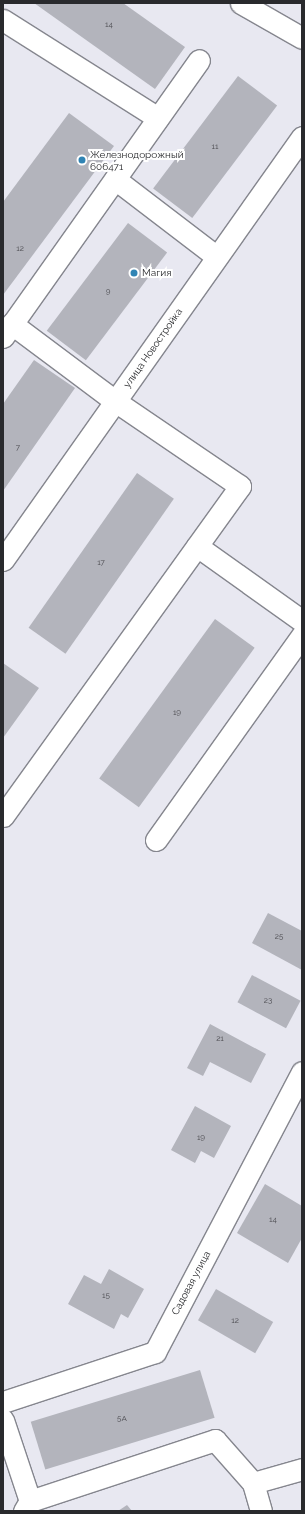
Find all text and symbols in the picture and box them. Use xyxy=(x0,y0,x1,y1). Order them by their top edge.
house number: 14 xyxy=(105,20,113,30)
house number: 11 xyxy=(212,142,218,152)
place label: Железнодорожный 606471 xyxy=(90,148,184,172)
marker: Железнодорожный 606471 xyxy=(77,155,87,165)
house number: 12 xyxy=(16,244,24,254)
place label: Магия xyxy=(142,267,171,279)
marker: Магия xyxy=(129,268,139,278)
house number: 9 xyxy=(106,287,110,297)
street label: улица Новостройка xyxy=(121,306,185,390)
house number: 7 xyxy=(16,443,20,453)
house number: 17 xyxy=(97,558,105,568)
house number: 19 xyxy=(173,708,181,718)
house number: 25 xyxy=(275,932,283,942)
house number: 23 xyxy=(264,996,272,1006)
house number: 21 xyxy=(216,1034,224,1044)
house number: 19 xyxy=(197,1133,205,1143)
house number: 14 xyxy=(269,1215,277,1225)
street label: Садовая улица xyxy=(169,1249,213,1317)
house number: 15 xyxy=(102,1291,110,1301)
house number: 12 xyxy=(231,1316,239,1326)
house number: 5А xyxy=(117,1414,127,1424)

